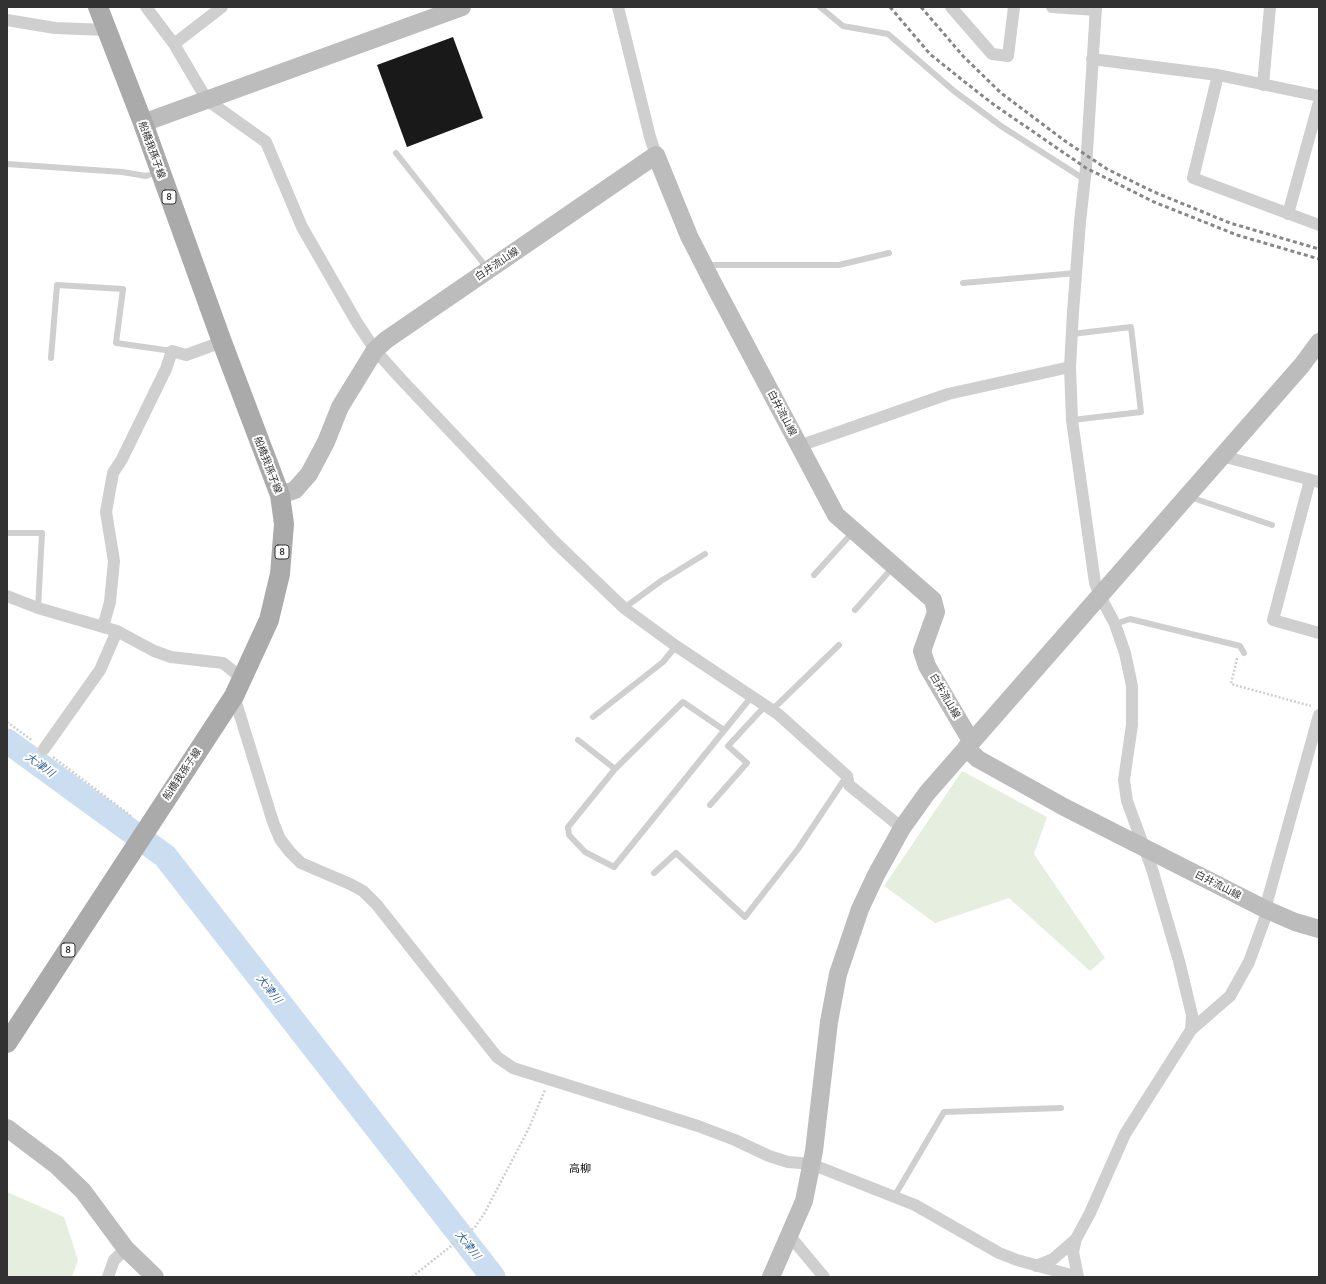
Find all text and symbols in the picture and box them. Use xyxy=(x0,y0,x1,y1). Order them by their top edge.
street label: 船橋我孫子線 xyxy=(136,120,168,180)
road number: 8 xyxy=(162,190,176,204)
street label: 白井流山線 xyxy=(473,245,521,283)
street label: 白井流山線 xyxy=(765,388,799,438)
street label: 船橋我孫子線 xyxy=(252,435,284,495)
road number: 8 xyxy=(275,545,289,559)
street label: 白井流山線 xyxy=(927,671,963,721)
street label: 船橋我孫子線 xyxy=(160,746,204,802)
water label: 大津川 xyxy=(23,750,57,780)
street label: 白井流山線 xyxy=(1193,868,1243,902)
road number: 8 xyxy=(61,943,75,957)
water label: 大津川 xyxy=(254,972,284,1006)
district label: 高柳 xyxy=(569,1161,591,1175)
water label: 大津川 xyxy=(453,1228,483,1262)

